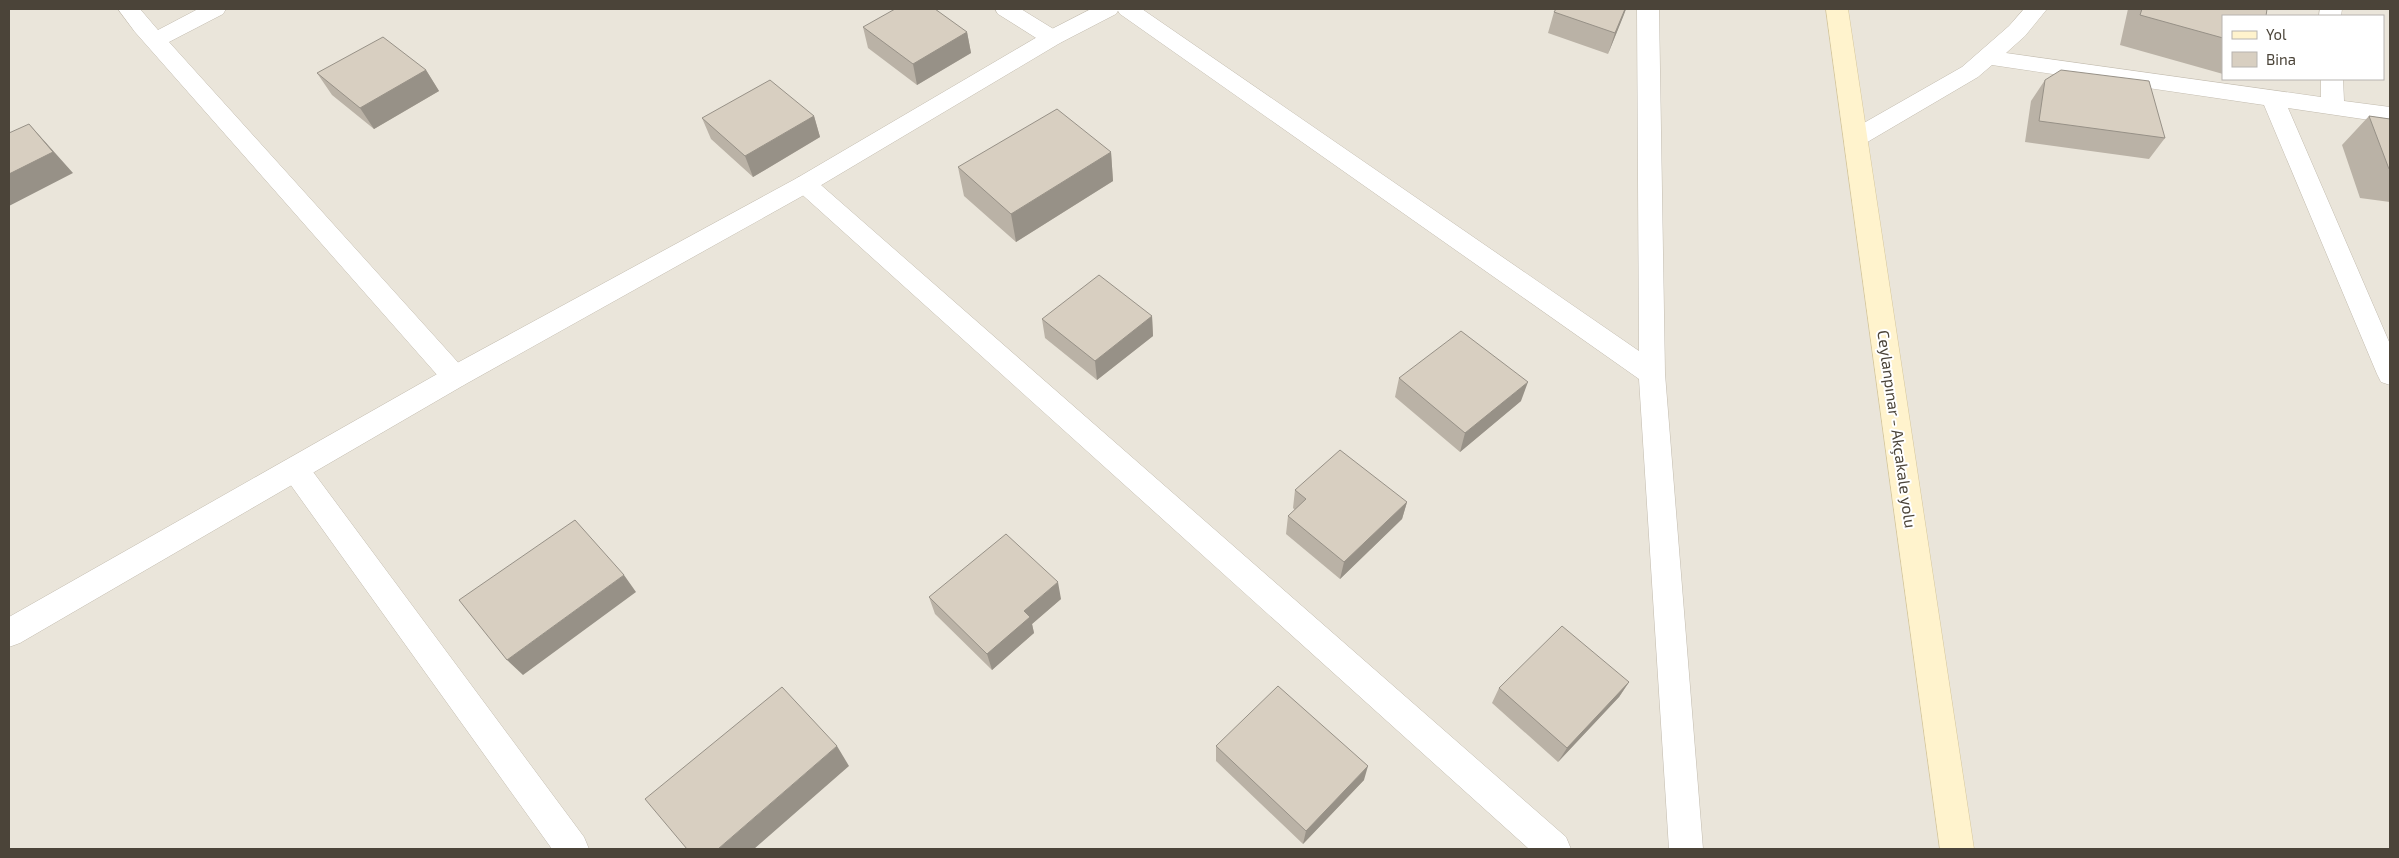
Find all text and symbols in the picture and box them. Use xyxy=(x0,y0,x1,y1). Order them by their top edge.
legend xyxy=(2222,15,2384,80)
text: Yol xyxy=(2266,25,2287,43)
text: Bina xyxy=(2266,50,2296,68)
street label: Ceylanpınar - Akçakale yolu xyxy=(1873,329,1921,529)

